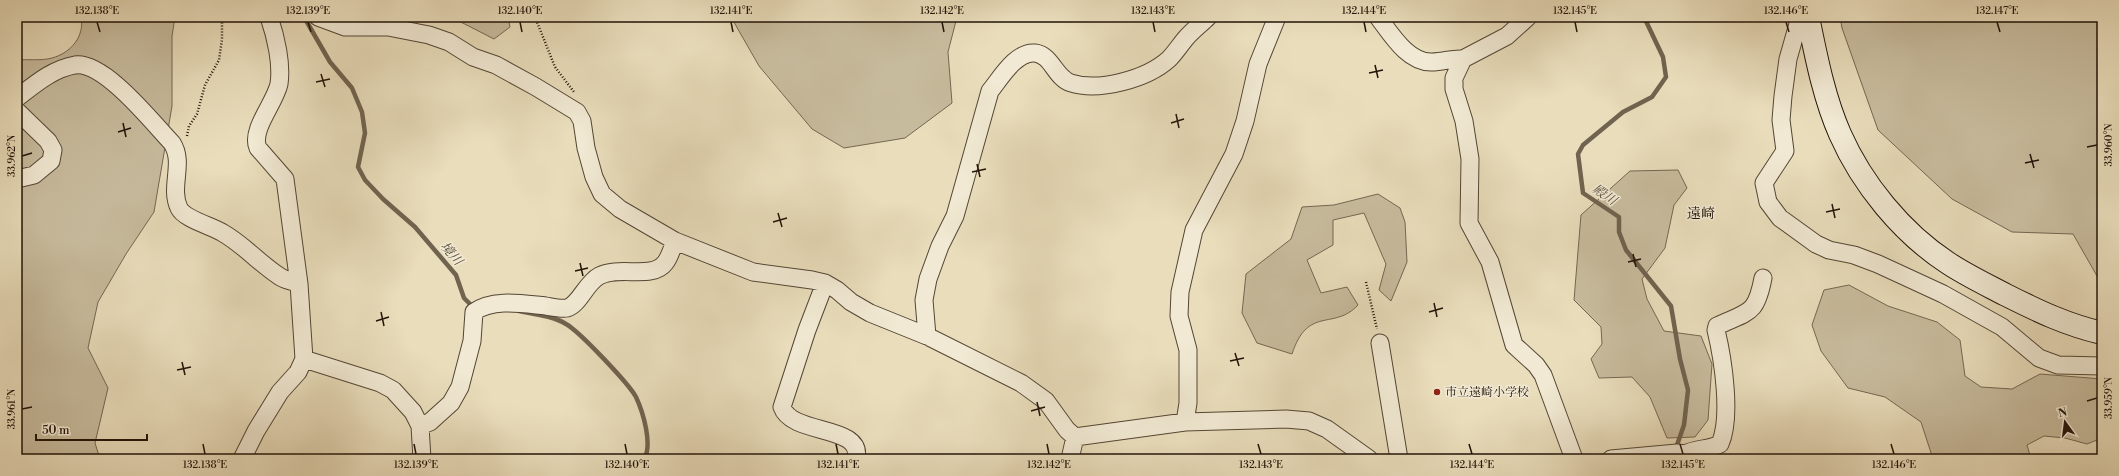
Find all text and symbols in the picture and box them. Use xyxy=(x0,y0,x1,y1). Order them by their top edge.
text: 132.138°E xyxy=(75,5,119,17)
text: 132.139°E xyxy=(286,5,330,17)
text: 132.140°E xyxy=(498,5,543,17)
text: 132.141°E xyxy=(710,5,752,17)
text: 132.142°E xyxy=(920,5,964,17)
text: 132.143°E xyxy=(1131,5,1175,17)
text: 132.144°E xyxy=(1342,5,1386,17)
text: 132.145°E xyxy=(1553,5,1597,17)
text: 132.146°E xyxy=(1764,5,1808,17)
text: 132.147°E xyxy=(1976,5,2019,17)
text: 33.960°N xyxy=(2103,123,2115,167)
text: 33.962°N xyxy=(6,134,18,177)
water label: 殿川 xyxy=(1589,181,1621,210)
district label: 遠崎 xyxy=(1687,205,1715,223)
water label: 境川 xyxy=(437,239,467,270)
text: 33.959°N xyxy=(2103,376,2115,419)
place label: 市立遠崎小学校 xyxy=(1445,385,1529,400)
marker: 市立遠崎小学校 xyxy=(1432,387,1442,397)
text: 33.961°N xyxy=(6,388,18,429)
north arrow xyxy=(2045,402,2085,442)
text: N xyxy=(2057,405,2069,421)
scale bar xyxy=(36,416,147,442)
text: 50 m xyxy=(42,423,70,438)
text: 132.138°E xyxy=(183,459,227,471)
text: 132.139°E xyxy=(394,459,438,471)
text: 132.140°E xyxy=(605,459,650,471)
text: 132.141°E xyxy=(817,459,859,471)
text: 132.142°E xyxy=(1027,459,1071,471)
text: 132.143°E xyxy=(1239,459,1283,471)
text: 132.144°E xyxy=(1450,459,1494,471)
text: 132.145°E xyxy=(1661,459,1705,471)
text: 132.146°E xyxy=(1872,459,1916,471)

